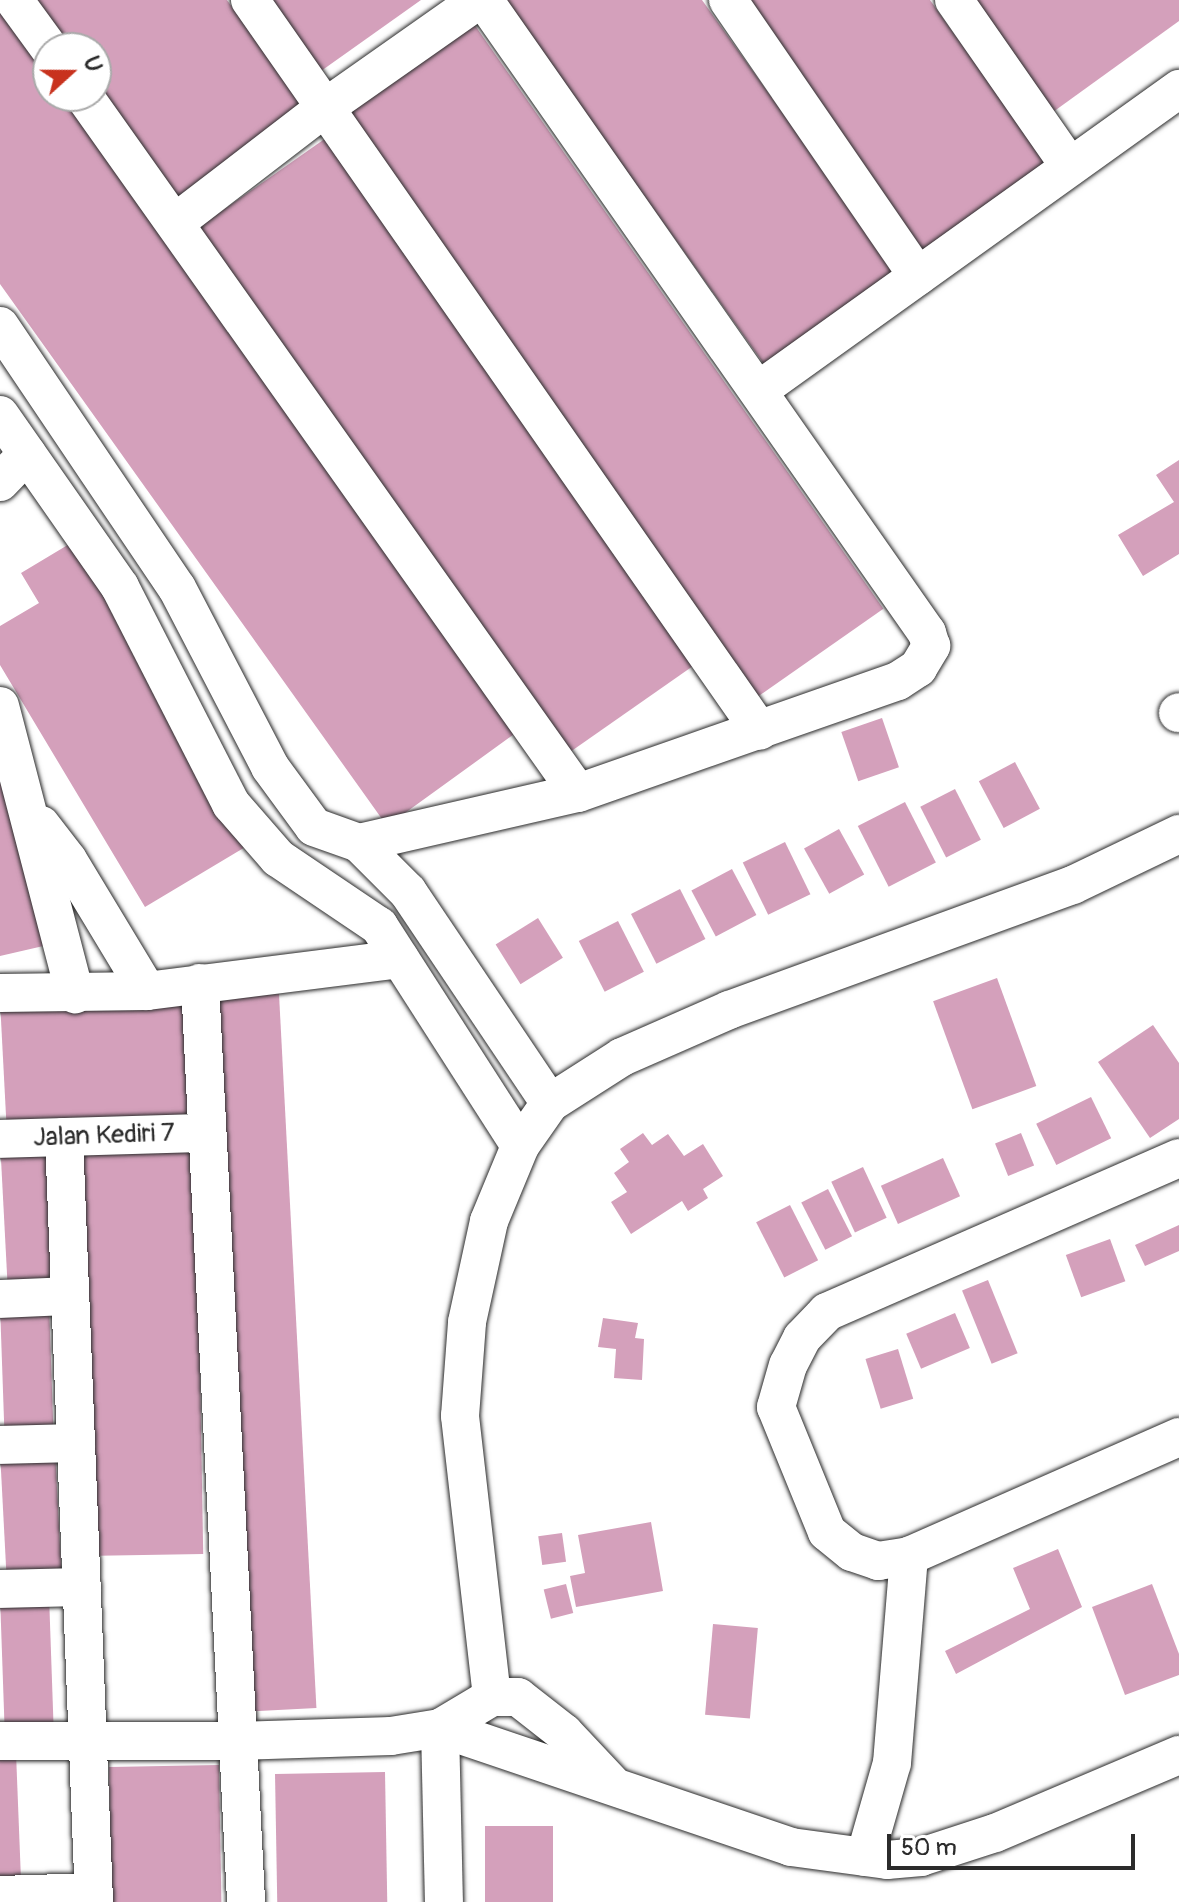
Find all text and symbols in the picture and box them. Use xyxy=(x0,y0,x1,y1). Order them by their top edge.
north arrow xyxy=(32,32,112,112)
text: U xyxy=(77,52,108,76)
street label: Jalan Kediri 7 xyxy=(33,1118,175,1154)
scale bar xyxy=(891,1818,1139,1868)
text: 50 m xyxy=(901,1833,957,1862)

